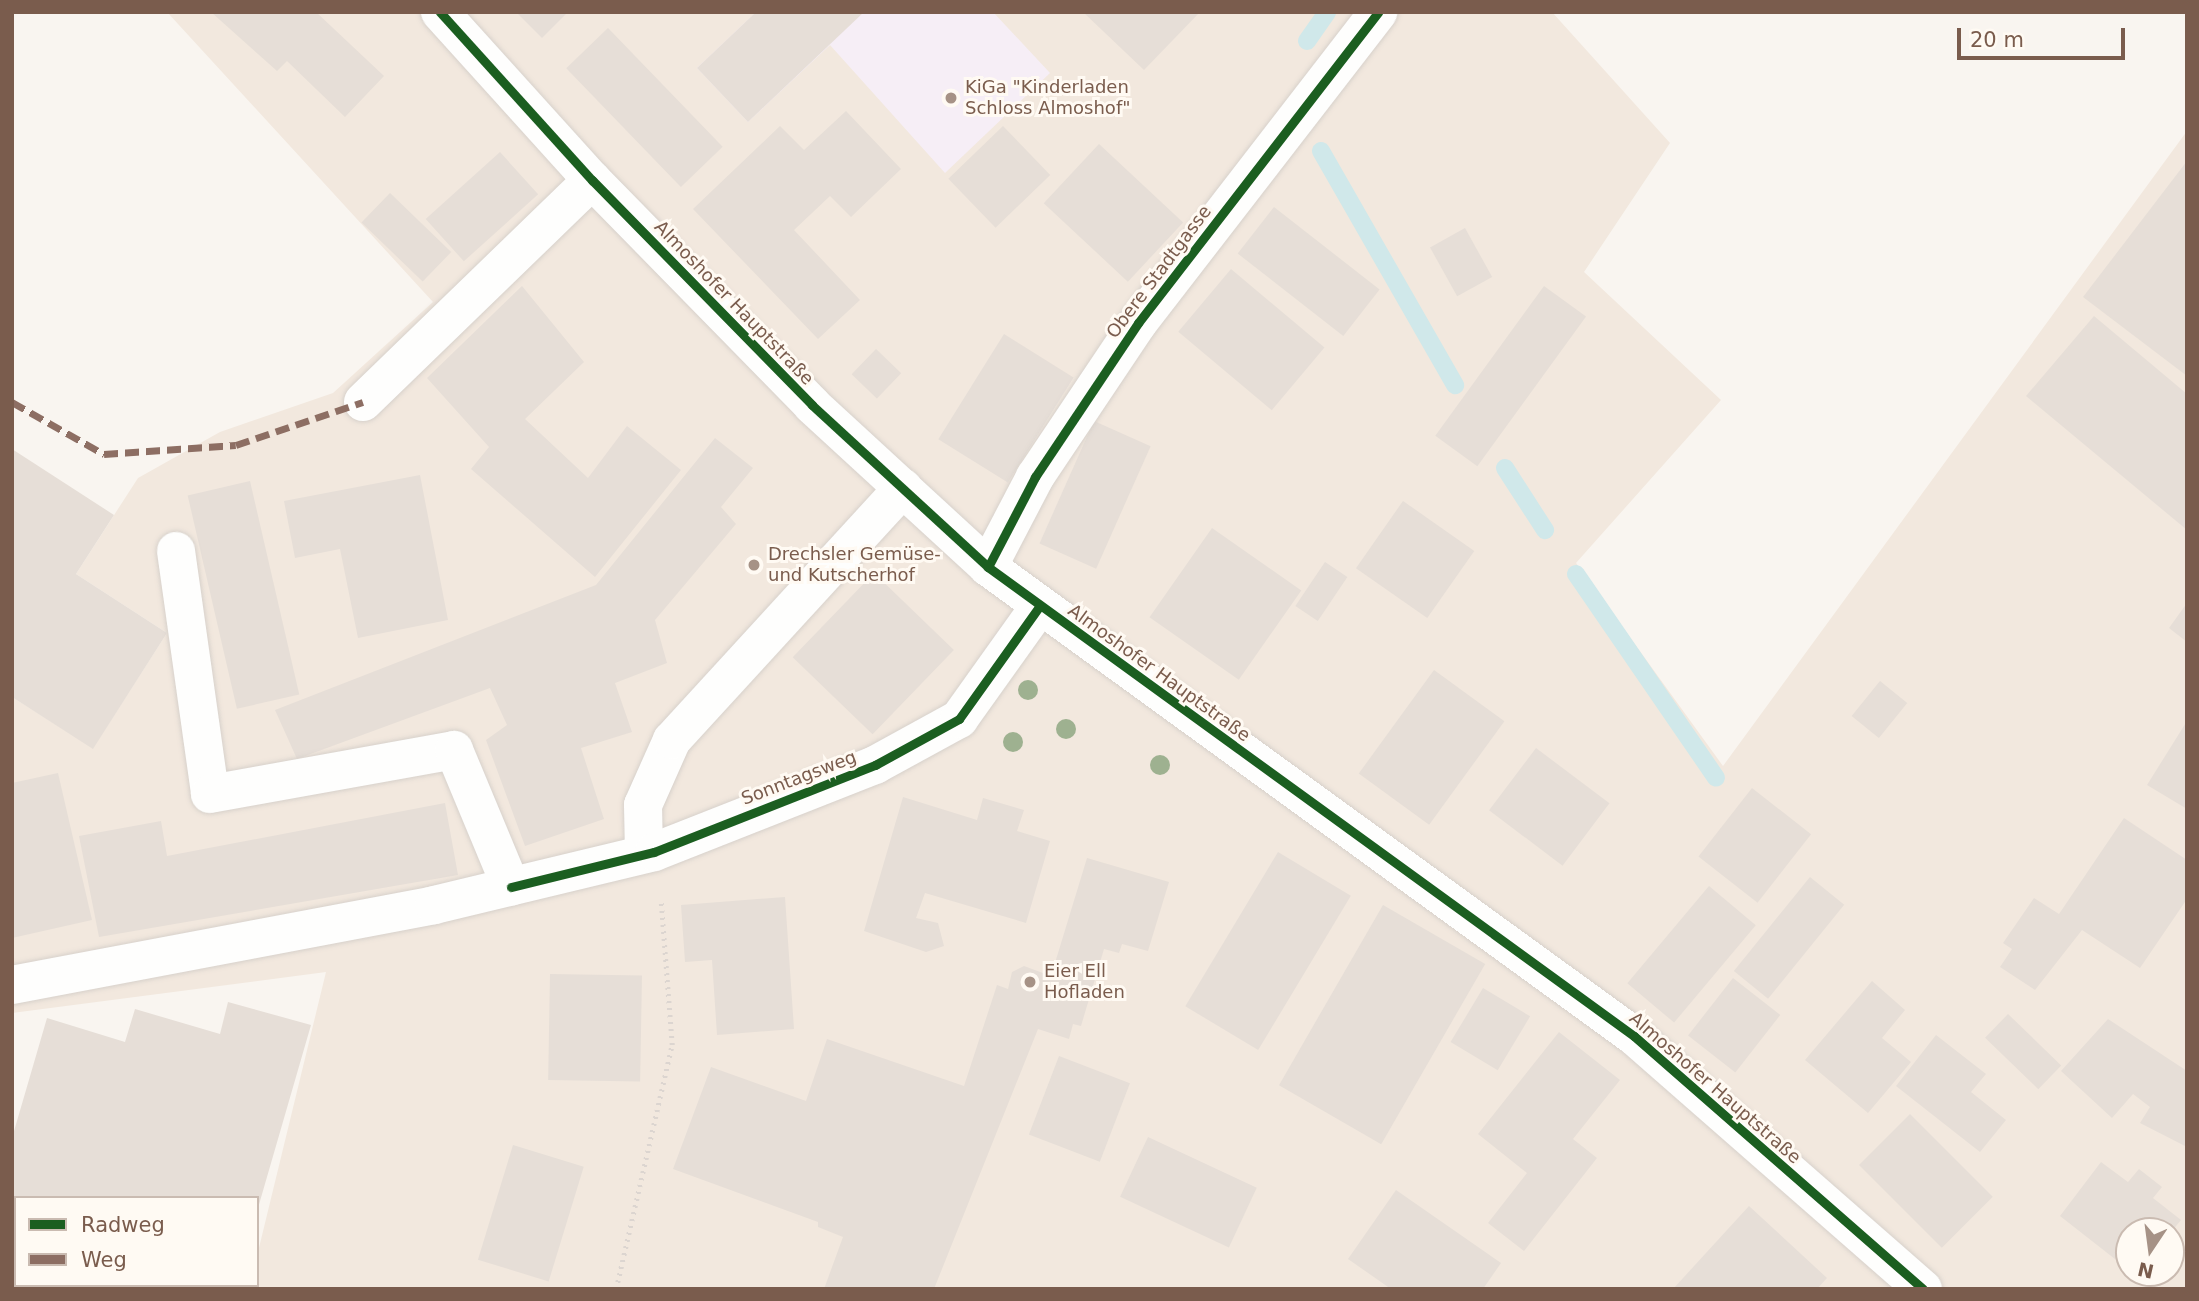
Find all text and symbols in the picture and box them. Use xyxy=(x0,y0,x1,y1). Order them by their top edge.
scale bar xyxy=(1961,14,2129,58)
text: 20 m xyxy=(1970,28,2024,52)
place label: KiGa "Kinderladen Schloss Almoshof" xyxy=(965,77,1130,119)
marker: KiGa "Kinderladen Schloss Almoshof" xyxy=(943,90,959,106)
street label: Obere Stadtgasse xyxy=(1102,201,1216,343)
street label: Almoshofer Hauptstraße xyxy=(650,216,818,390)
place label: Drechsler Gemüse- und Kutscherhof xyxy=(768,544,941,586)
marker: Drechsler Gemüse- und Kutscherhof xyxy=(746,557,762,573)
street label: Almoshofer Hauptstraße xyxy=(1064,600,1254,746)
street label: Sonntagsweg xyxy=(738,746,860,810)
place label: Eier Ell Hofladen xyxy=(1044,961,1125,1004)
marker: Eier Ell Hofladen xyxy=(1022,974,1038,990)
street label: Almoshofer Hauptstraße xyxy=(1625,1008,1805,1168)
legend xyxy=(14,1196,259,1287)
text: Radweg xyxy=(81,1213,165,1237)
north arrow xyxy=(2115,1217,2185,1287)
text: Weg xyxy=(81,1248,127,1272)
text: N xyxy=(2136,1258,2156,1283)

